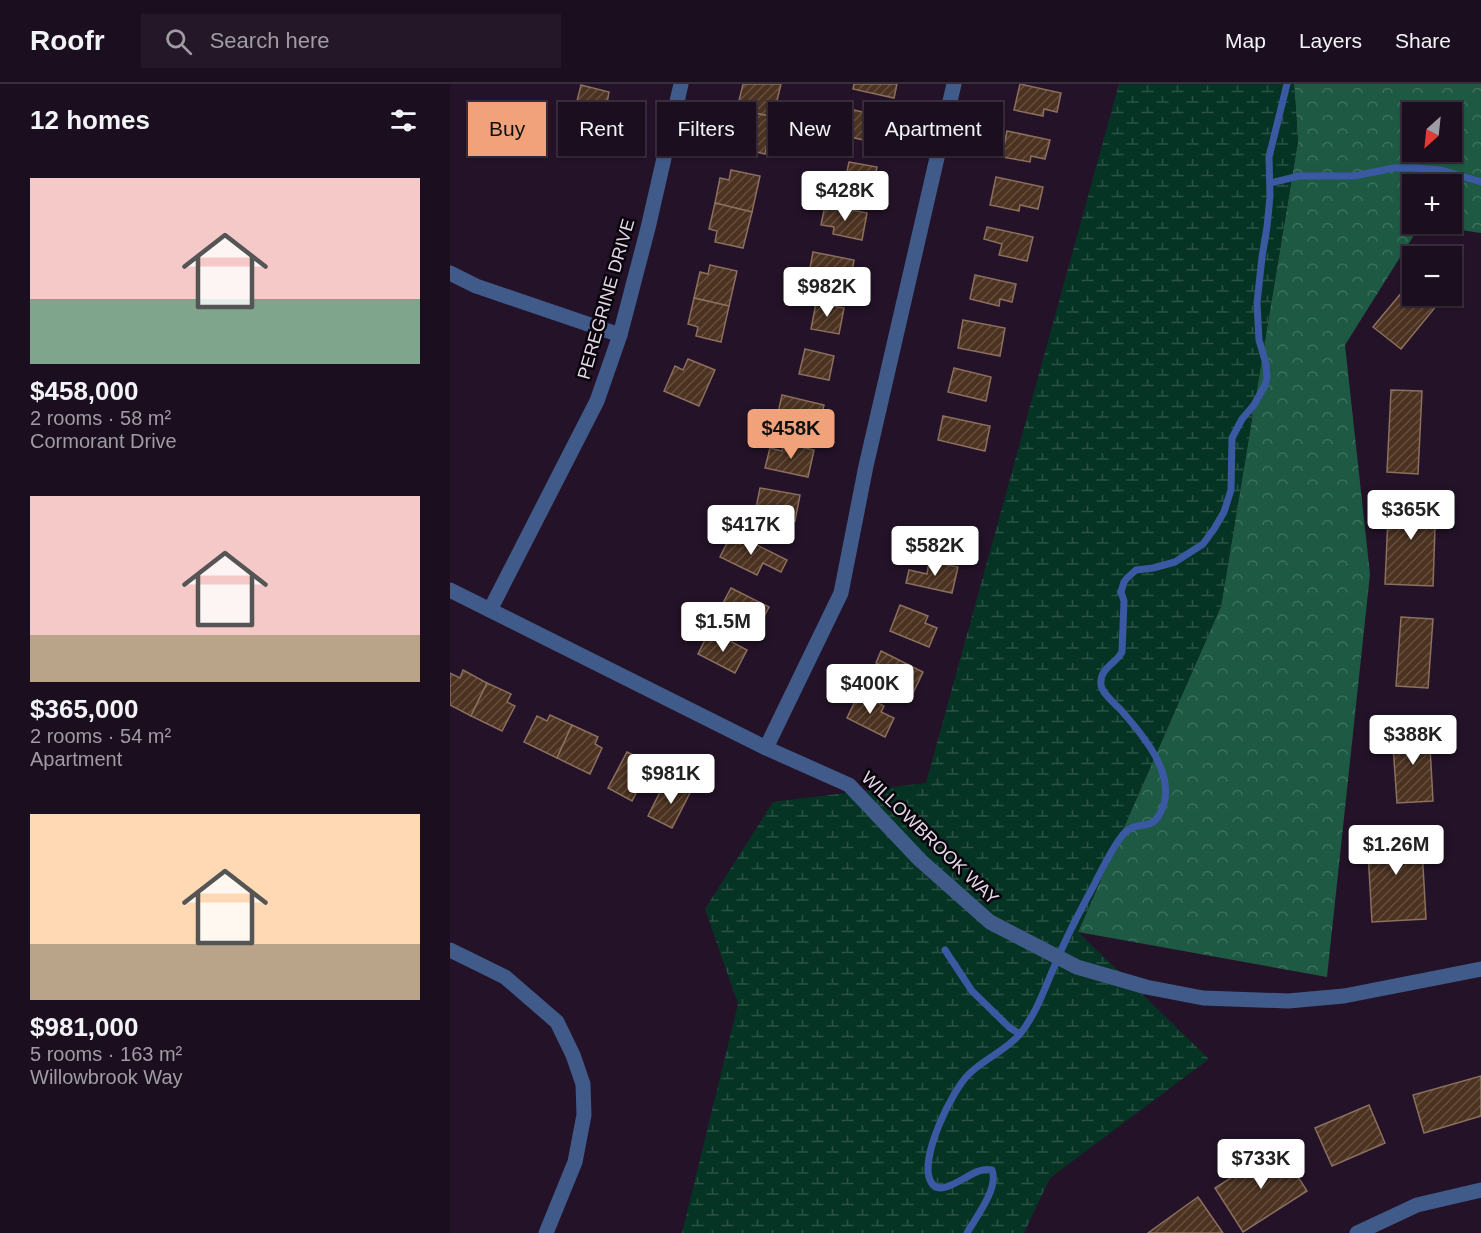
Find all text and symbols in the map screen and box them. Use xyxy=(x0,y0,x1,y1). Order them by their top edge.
search box xyxy=(141,14,561,68)
text: Roofr xyxy=(30,25,105,56)
icon: search xyxy=(162,25,195,58)
text: Search here xyxy=(210,28,330,53)
text: Map xyxy=(1225,29,1266,52)
text: Layers xyxy=(1299,29,1362,52)
text: Share xyxy=(1395,29,1451,52)
chip: Buy xyxy=(468,102,546,156)
chip: Rent xyxy=(558,102,645,156)
chip: Filters xyxy=(657,102,756,156)
chip: New xyxy=(768,102,852,156)
chip: Apartment xyxy=(864,102,1003,156)
north arrow xyxy=(1402,102,1462,162)
map controls xyxy=(1402,102,1462,306)
icon: filters xyxy=(387,104,420,137)
text: 12 homes xyxy=(30,105,150,135)
pin: $428K xyxy=(803,171,887,222)
button: + xyxy=(1402,174,1462,234)
text: $428K xyxy=(816,179,874,201)
street label: PEREGRINE DRIVE xyxy=(574,216,638,382)
icon: home xyxy=(171,217,279,325)
button: − xyxy=(1402,246,1462,306)
pin: $982K xyxy=(785,267,869,318)
text: $982K xyxy=(798,275,856,297)
text: $458,000 xyxy=(30,376,138,406)
text: 2 rooms · 58 m² xyxy=(30,407,171,429)
pin: $458K xyxy=(749,409,833,460)
text: $458K xyxy=(762,417,820,439)
text: Cormorant Drive xyxy=(30,430,177,452)
pin: $365K xyxy=(1369,490,1453,541)
text: $365K xyxy=(1382,498,1440,520)
pin: $417K xyxy=(709,505,793,556)
text: $417K xyxy=(722,513,780,535)
pin: $582K xyxy=(893,526,977,577)
text: $582K xyxy=(906,534,964,556)
icon: home xyxy=(171,535,279,643)
pin: $1.5M xyxy=(681,602,765,653)
text: $1.5M xyxy=(695,610,751,632)
pin: $400K xyxy=(828,664,912,715)
text: $400K xyxy=(841,672,899,694)
text: $365,000 xyxy=(30,694,138,724)
pin: $388K xyxy=(1371,715,1455,766)
text: $388K xyxy=(1384,723,1442,745)
text: 2 rooms · 54 m² xyxy=(30,725,171,747)
text: Apartment xyxy=(30,748,122,770)
pin: $981K xyxy=(629,754,713,805)
text: $981K xyxy=(642,762,700,784)
street label: WILLOWBROOK WAY xyxy=(858,768,1002,908)
pin: $1.26M xyxy=(1347,825,1445,876)
text: $1.26M xyxy=(1363,833,1429,855)
icon: home xyxy=(171,853,279,961)
text: $981,000 xyxy=(30,1012,138,1042)
text: 5 rooms · 163 m² xyxy=(30,1043,182,1065)
text: Willowbrook Way xyxy=(30,1066,183,1088)
pin: $733K xyxy=(1219,1139,1303,1190)
text: $733K xyxy=(1232,1147,1290,1169)

